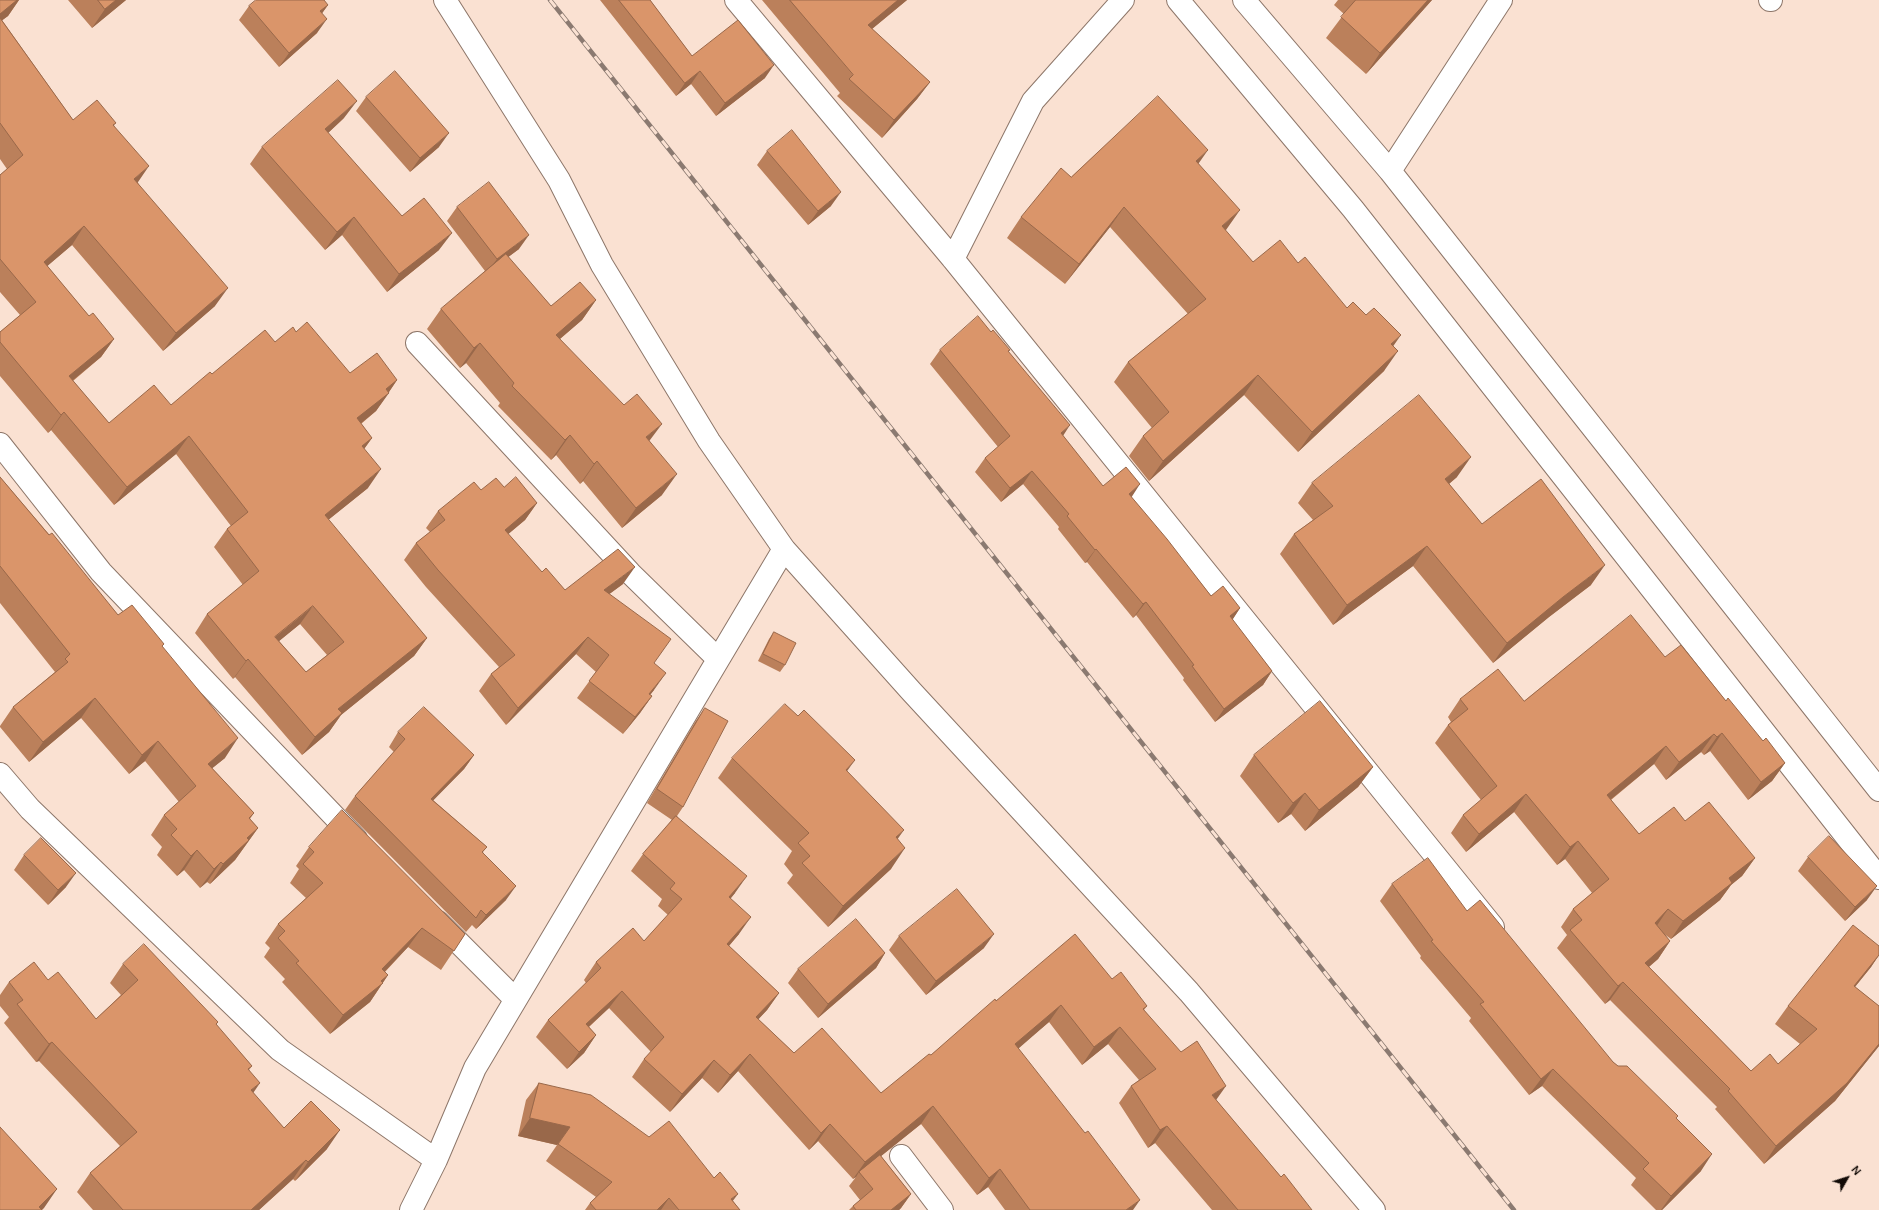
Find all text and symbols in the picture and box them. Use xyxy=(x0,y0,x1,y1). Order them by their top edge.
north arrow xyxy=(1827,1158,1867,1198)
text: N xyxy=(1848,1162,1865,1178)

